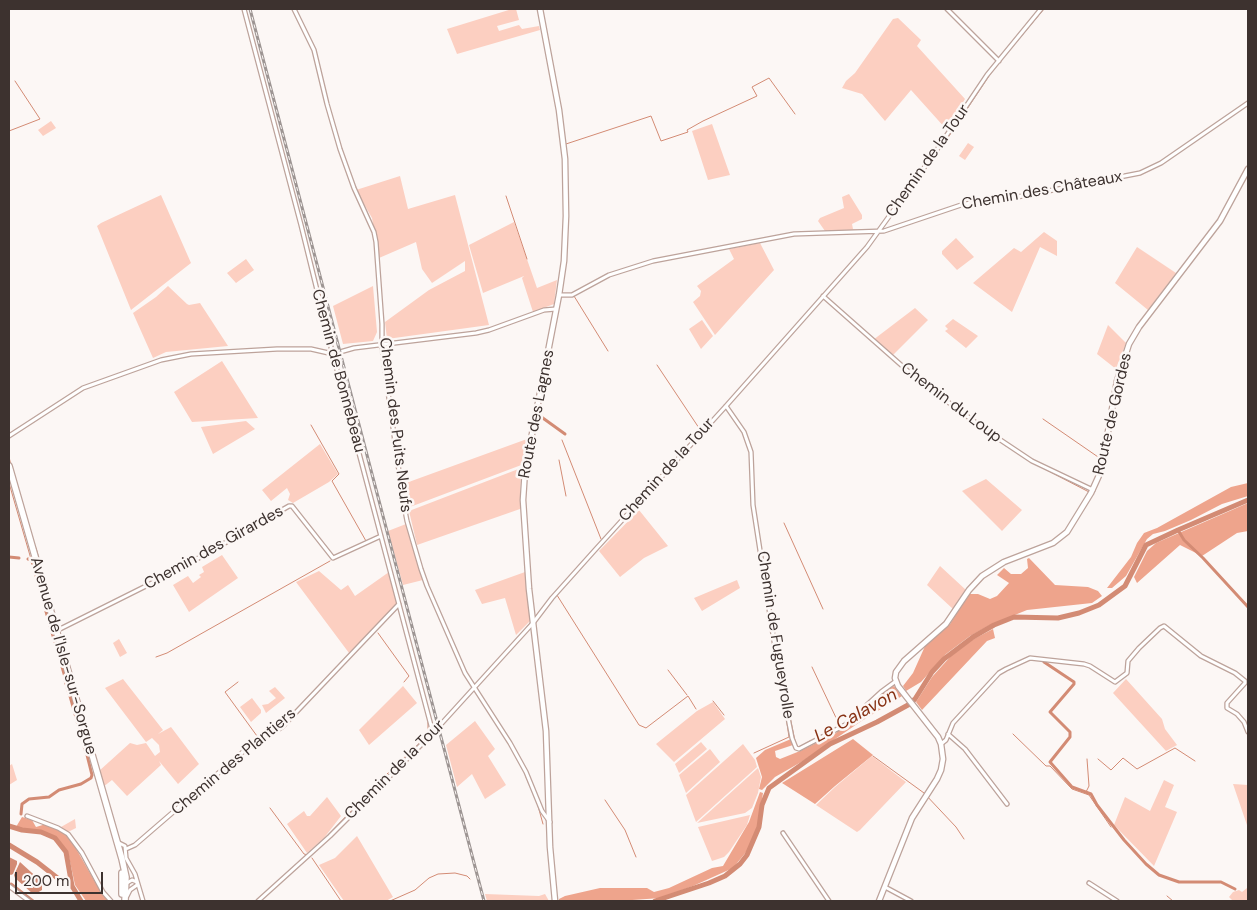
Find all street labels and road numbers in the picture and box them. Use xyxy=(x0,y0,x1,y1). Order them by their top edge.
street label: Chemin de la Tour xyxy=(882,101,974,221)
street label: Chemin des Châteaux xyxy=(960,167,1124,215)
street label: Chemin de Bonnebeau xyxy=(307,287,369,455)
street label: Chemin des Puits Neufs xyxy=(375,336,415,514)
street label: Route des Lagnes xyxy=(515,348,559,480)
street label: Route de Gordes xyxy=(1090,351,1136,477)
street label: Chemin du Loup xyxy=(897,359,1005,447)
street label: Chemin de la Tour xyxy=(615,414,719,526)
street label: Chemin des Girardes xyxy=(141,502,287,594)
street label: Chemin de Fugueyrolle xyxy=(752,550,798,720)
street label: Avenue de l'Isle-sur-Sorgue xyxy=(26,555,100,757)
street label: Chemin des Plantiers xyxy=(168,704,300,820)
street label: Chemin de la Tour xyxy=(341,716,449,824)

